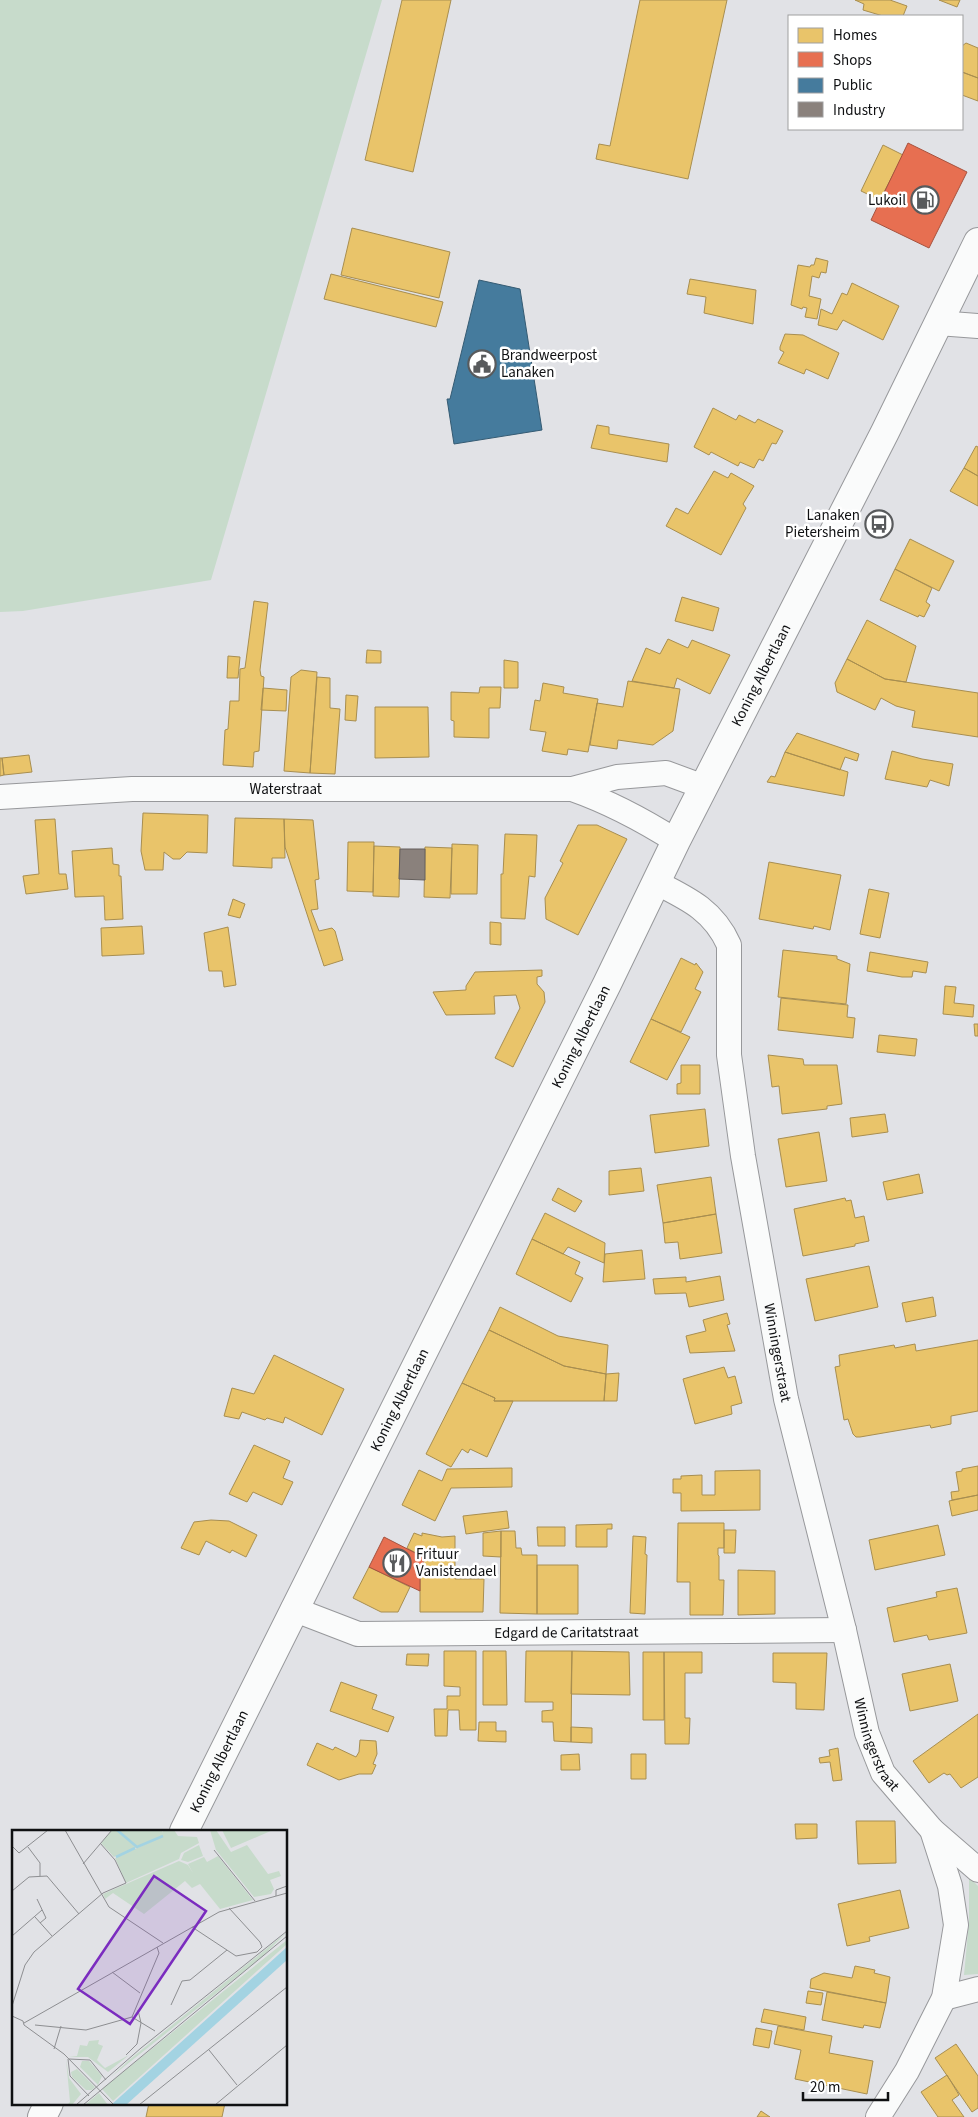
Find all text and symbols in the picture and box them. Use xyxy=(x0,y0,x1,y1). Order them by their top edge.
legend xyxy=(788,15,963,130)
text: Homes xyxy=(833,25,877,46)
text: Shops xyxy=(833,50,872,71)
text: Public xyxy=(833,75,872,96)
text: Industry xyxy=(833,100,885,121)
fuel station icon: Lukoil xyxy=(910,185,940,215)
place label: Lukoil xyxy=(868,190,906,211)
place label: Brandweerpost Lanaken xyxy=(501,345,597,383)
public building icon: Brandweerpost Lanaken xyxy=(467,349,497,379)
place label: Lanaken Pietersheim xyxy=(785,505,860,543)
bus stop icon: Lanaken Pietersheim xyxy=(864,509,894,539)
street label: Koning Albertlaan xyxy=(726,620,796,730)
street label: Waterstraat xyxy=(250,779,322,800)
street label: Koning Albertlaan xyxy=(547,982,616,1092)
street label: Winningerstraat xyxy=(758,1302,796,1404)
street label: Koning Albertlaan xyxy=(365,1345,434,1455)
place label: Frituur Vanistendael xyxy=(416,1544,497,1582)
restaurant icon: Frituur Vanistendael xyxy=(382,1548,412,1578)
street label: Edgard de Caritatstraat xyxy=(494,1622,639,1644)
street label: Winningerstraat xyxy=(848,1696,904,1796)
street label: Koning Albertlaan xyxy=(185,1706,254,1817)
inset map xyxy=(12,1830,288,2104)
scale bar xyxy=(803,2070,888,2102)
text: 20 m xyxy=(810,2077,840,2098)

